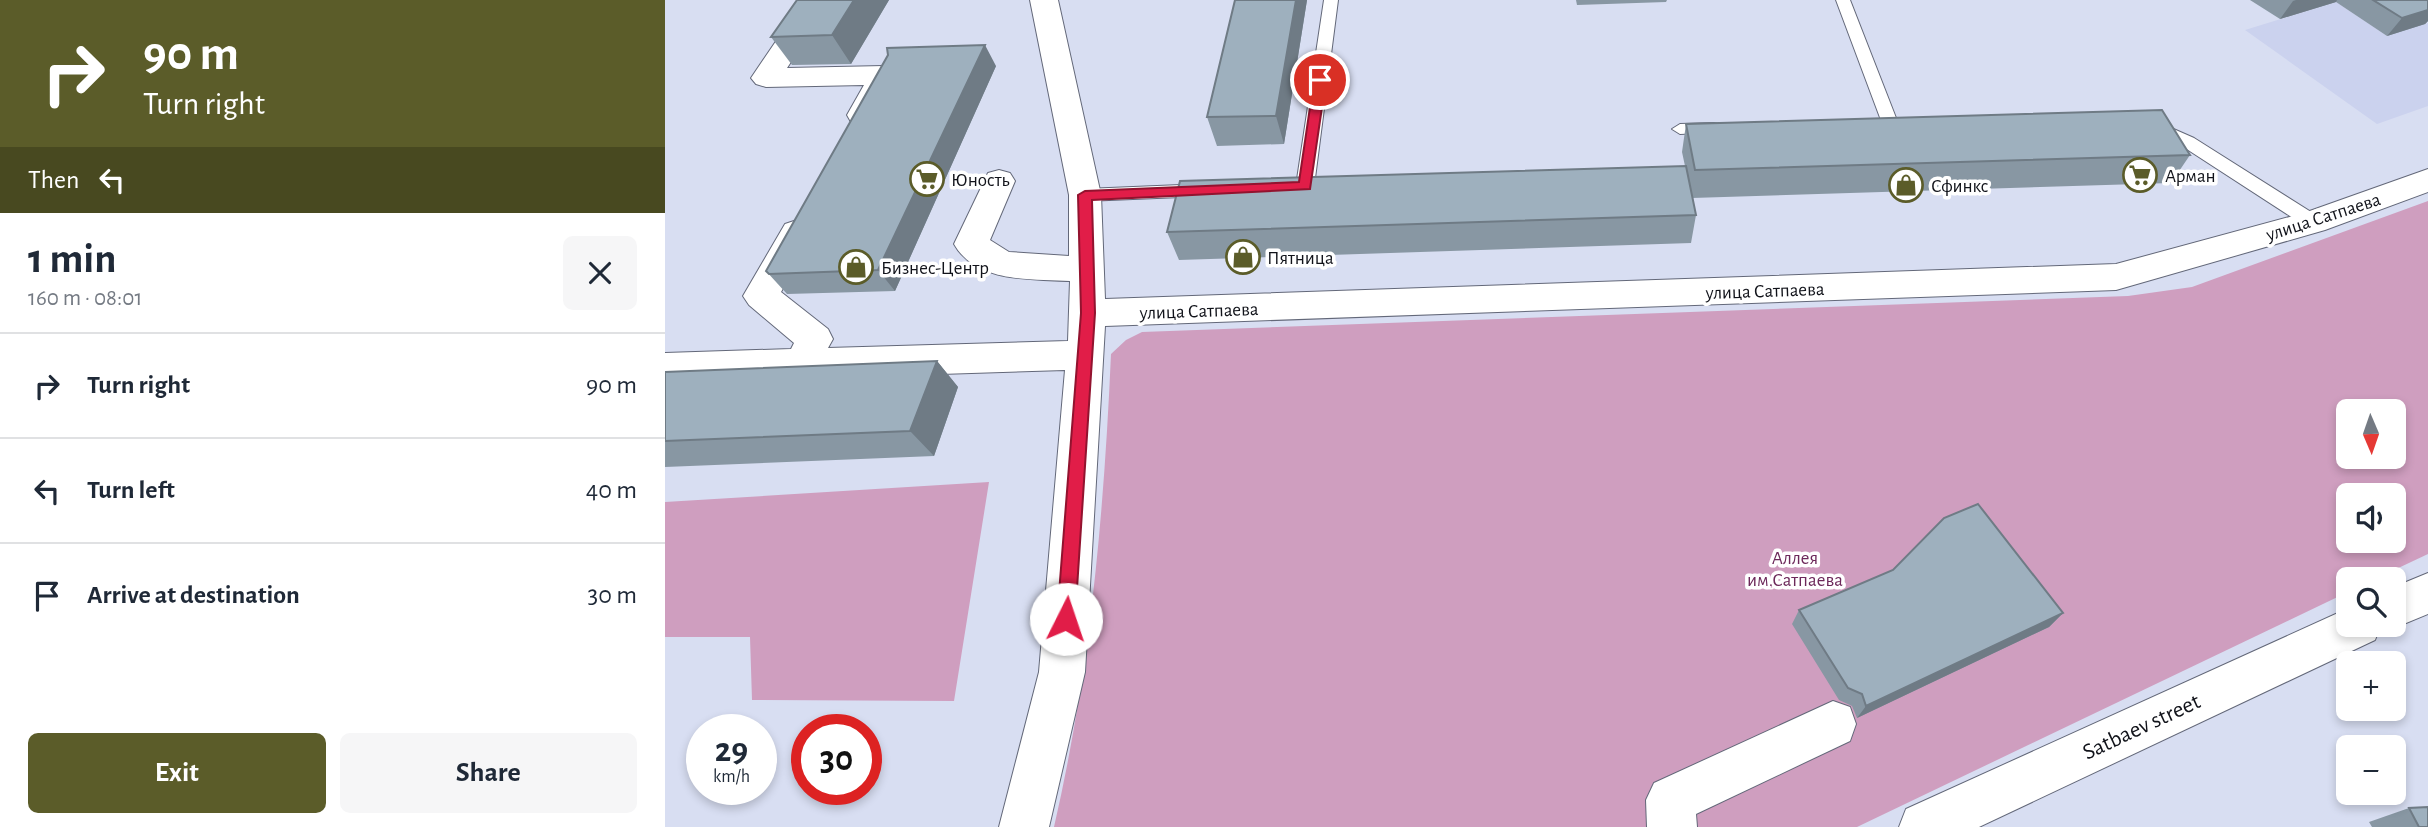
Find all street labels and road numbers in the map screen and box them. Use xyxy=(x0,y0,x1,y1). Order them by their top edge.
street label: улица Сатпаева xyxy=(2263,190,2383,245)
street label: улица Сатпаева xyxy=(1704,280,1825,303)
street label: улица Сатпаева xyxy=(1138,300,1259,323)
street label: Satbaev street xyxy=(2079,690,2205,765)

